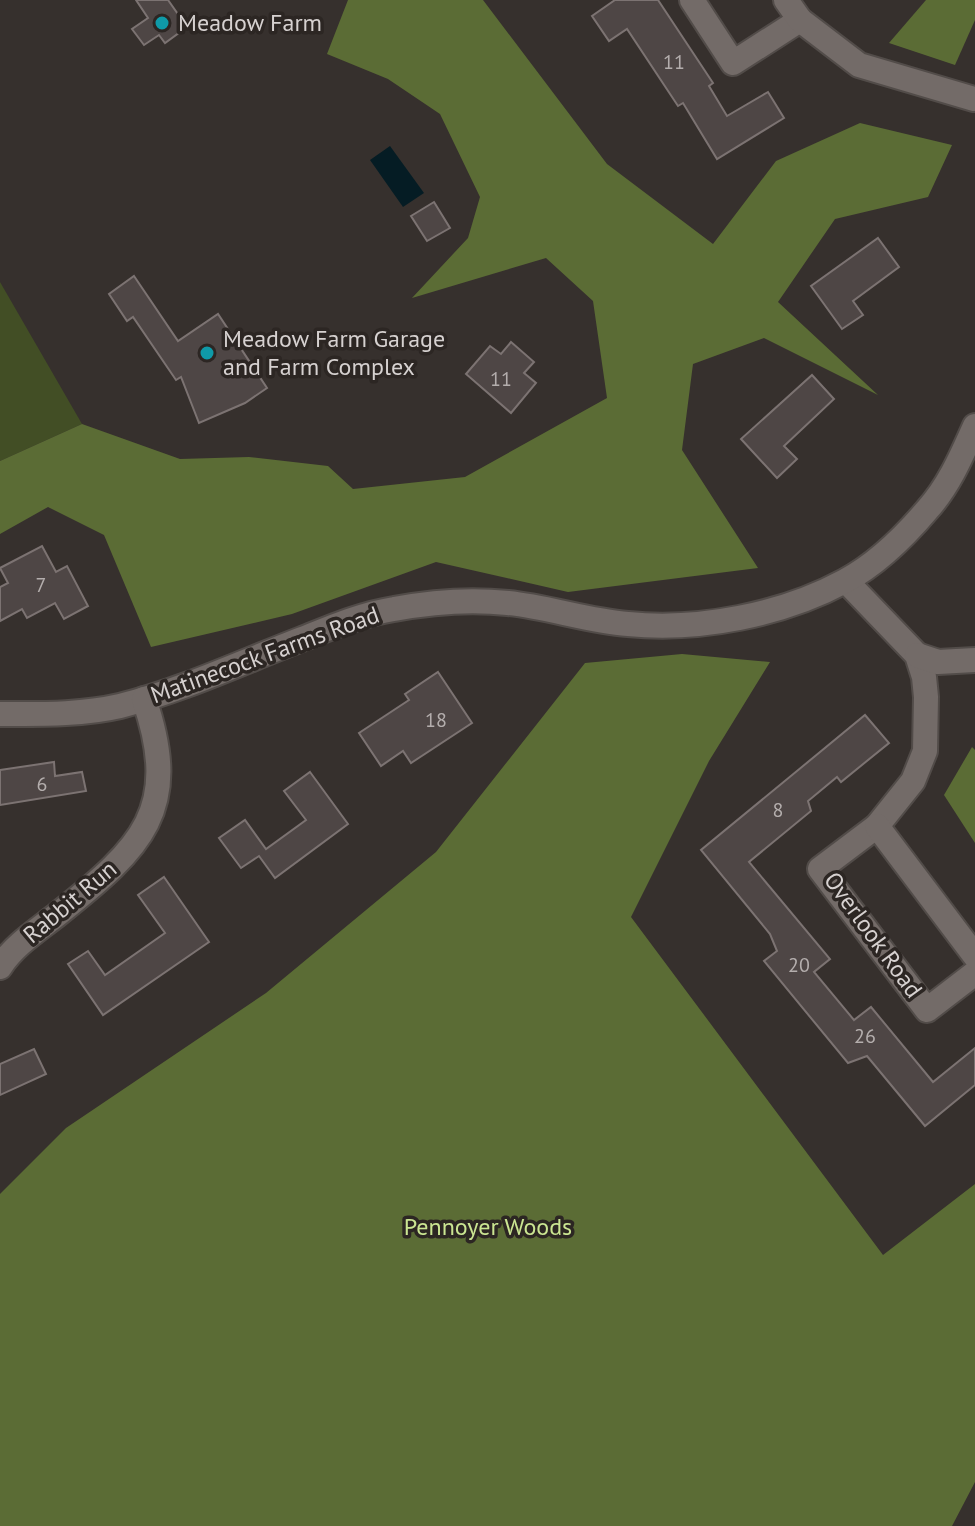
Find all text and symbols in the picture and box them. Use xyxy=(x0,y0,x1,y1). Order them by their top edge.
place label: Meadow Farm xyxy=(178,7,322,38)
marker: Meadow Farm xyxy=(153,14,171,32)
house number: 11 xyxy=(663,49,685,75)
place label: Meadow Farm Garage and Farm Complex xyxy=(223,323,445,382)
marker: Meadow Farm Garage and Farm Complex xyxy=(198,344,216,362)
house number: 11 xyxy=(490,366,512,392)
house number: 7 xyxy=(36,572,46,598)
street label: Matinecock Farms Road xyxy=(146,599,383,710)
house number: 18 xyxy=(425,707,447,733)
house number: 6 xyxy=(37,771,47,797)
house number: 8 xyxy=(773,797,783,823)
street label: Rabbit Run xyxy=(16,853,123,950)
street label: Overlook Road xyxy=(817,866,930,1004)
house number: 20 xyxy=(788,952,810,978)
house number: 26 xyxy=(854,1023,876,1049)
park label: Pennoyer Woods xyxy=(404,1211,572,1242)

